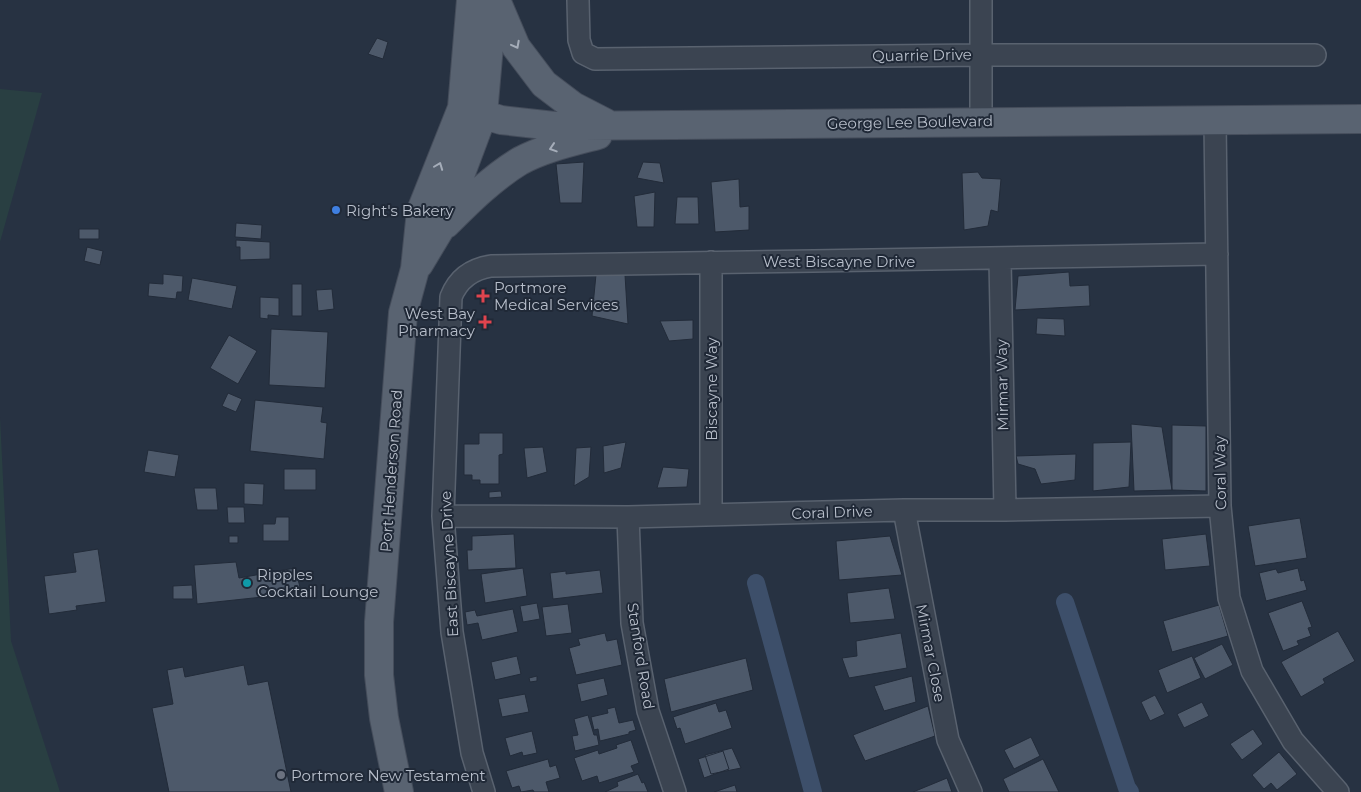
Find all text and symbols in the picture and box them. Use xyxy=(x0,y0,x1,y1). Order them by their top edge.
one-way arrow xyxy=(510,39,520,48)
street label: Quarrie Drive xyxy=(872,45,972,65)
street label: George Lee Boulevard xyxy=(827,111,993,133)
one-way arrow xyxy=(549,143,557,153)
one-way arrow xyxy=(433,162,443,171)
place label: Right's Bakery xyxy=(346,201,454,220)
marker: Right's Bakery xyxy=(330,204,342,216)
street label: West Biscayne Drive xyxy=(763,252,915,271)
place label: Portmore Medical Services xyxy=(494,278,618,314)
marker: Portmore Medical Services xyxy=(476,289,490,303)
place label: West Bay Pharmacy xyxy=(398,304,476,340)
marker: West Bay Pharmacy xyxy=(479,316,491,328)
street label: Biscayne Way xyxy=(702,336,721,441)
street label: Mirmar Way xyxy=(992,338,1012,431)
street label: Port Henderson Road xyxy=(376,389,406,553)
street label: Coral Way xyxy=(1210,435,1230,510)
street label: East Biscayne Drive xyxy=(436,490,462,638)
street label: Coral Drive xyxy=(791,501,873,523)
place label: Ripples Cocktail Lounge xyxy=(257,565,378,601)
marker: Ripples Cocktail Lounge xyxy=(241,577,253,589)
street label: Stanford Road xyxy=(623,601,659,711)
street label: Mirmar Close xyxy=(912,602,950,704)
place label: Portmore New Testament xyxy=(291,766,486,785)
marker: Portmore New Testament xyxy=(275,769,287,781)

